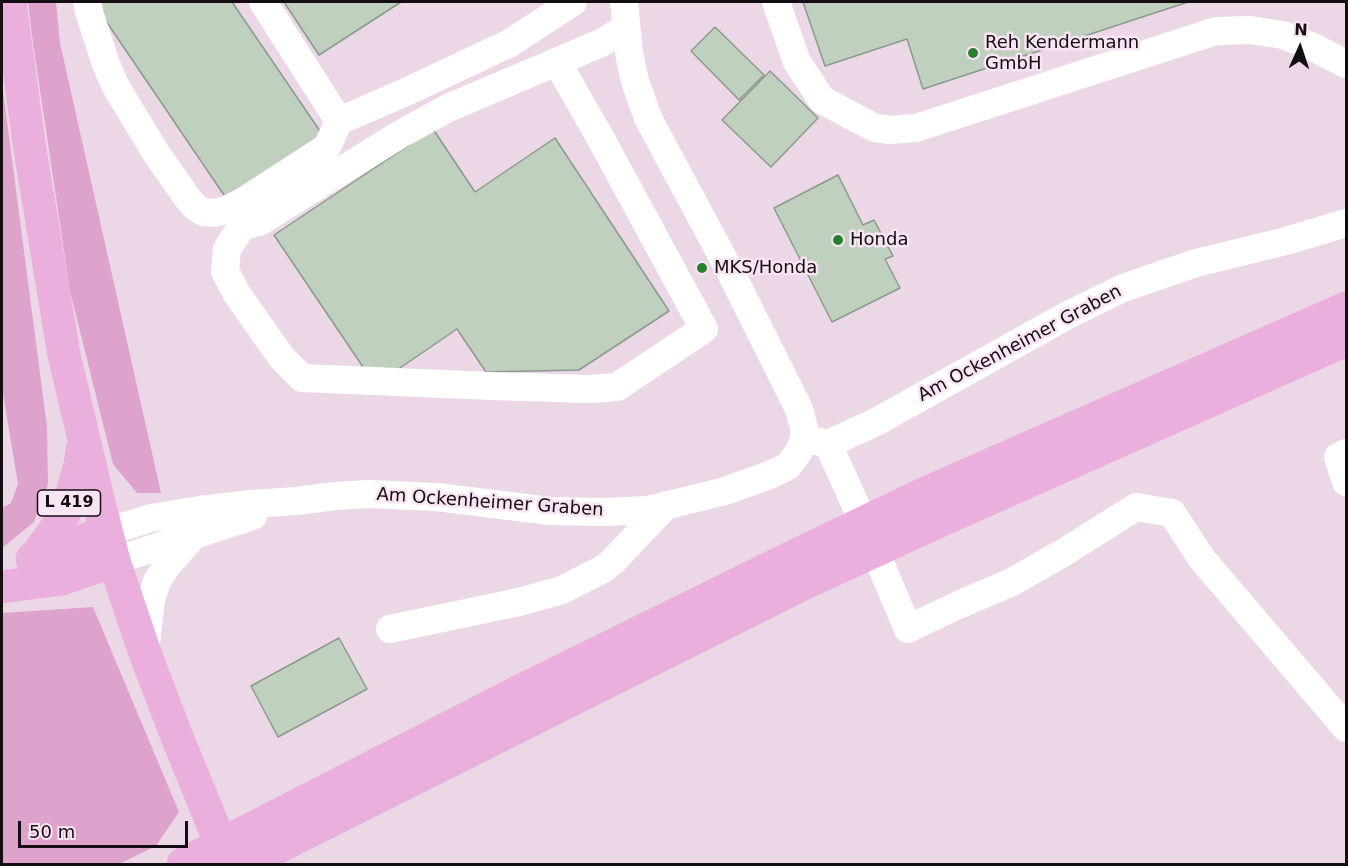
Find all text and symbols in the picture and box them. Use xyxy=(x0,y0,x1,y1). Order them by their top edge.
north arrow xyxy=(1270,18,1330,78)
text: N xyxy=(1294,20,1308,39)
place label: Reh Kendermann GmbH xyxy=(985,32,1139,74)
marker: Reh Kendermann GmbH xyxy=(966,46,980,60)
place label: Honda xyxy=(850,229,908,251)
marker: Honda xyxy=(831,233,845,247)
place label: MKS/Honda xyxy=(714,257,817,279)
marker: MKS/Honda xyxy=(695,261,709,275)
street label: Am Ockenheimer Graben xyxy=(915,281,1125,407)
street label: Am Ockenheimer Graben xyxy=(376,484,604,522)
road number: L 419 xyxy=(38,490,100,516)
scale bar xyxy=(21,809,190,847)
text: 50 m xyxy=(29,821,75,842)

